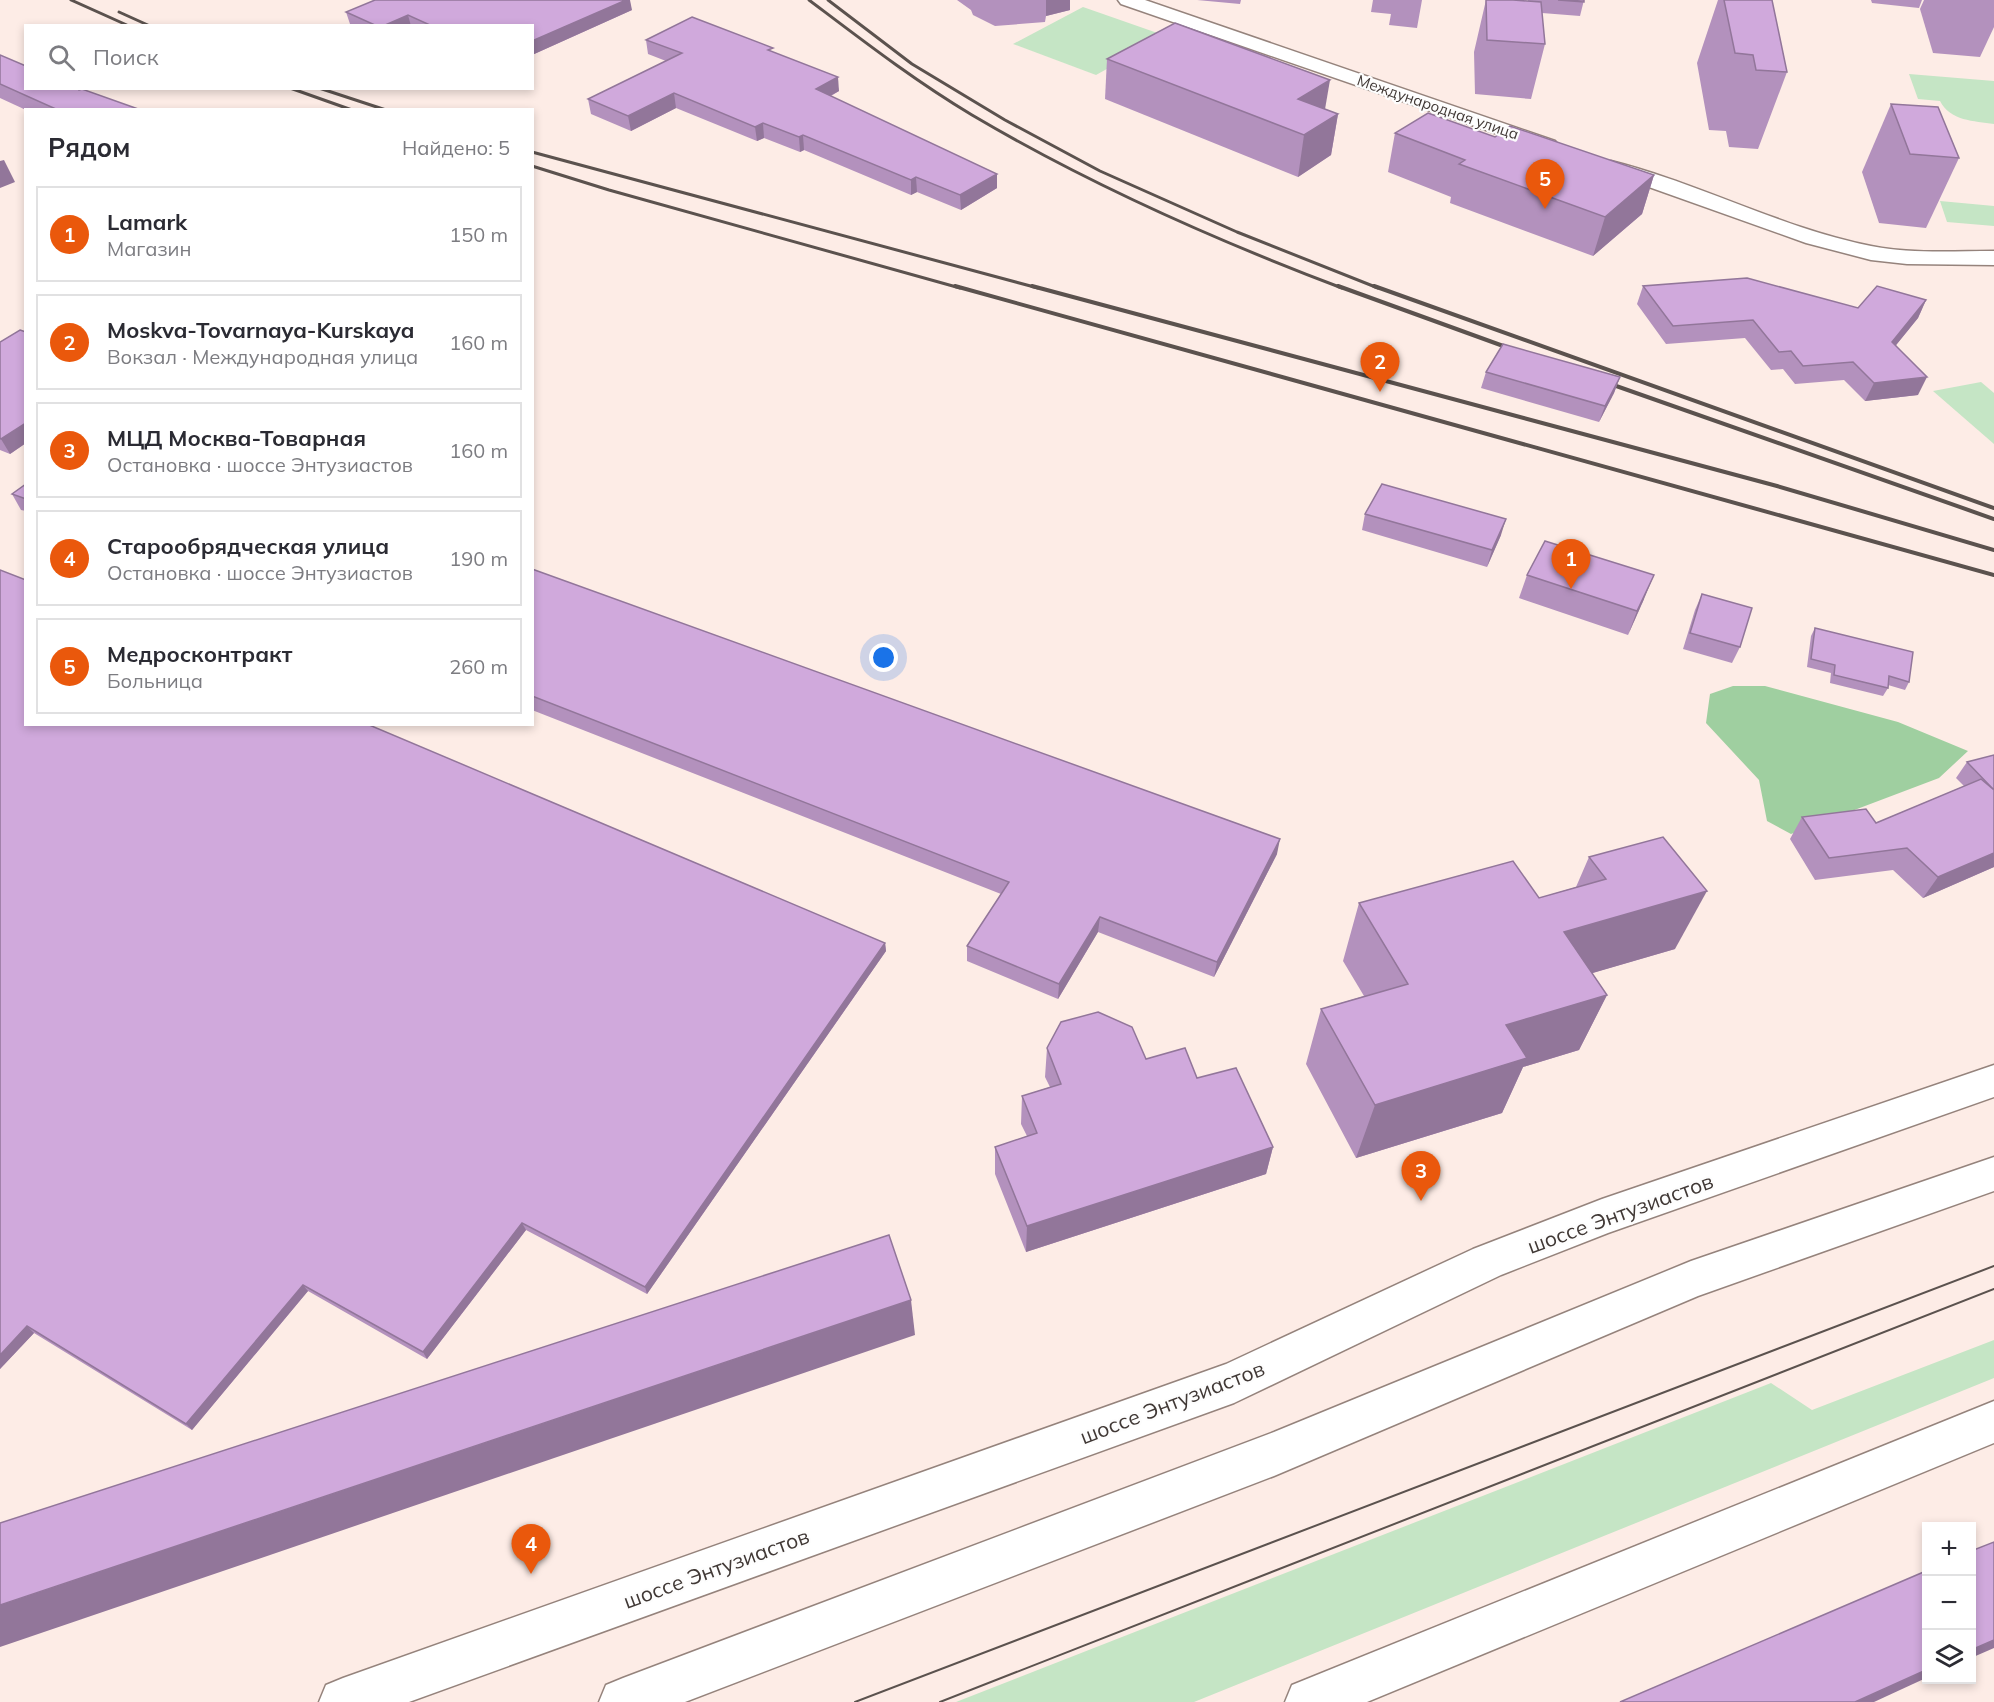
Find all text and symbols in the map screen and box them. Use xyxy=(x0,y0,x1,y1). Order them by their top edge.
search box xyxy=(24,24,534,90)
icon: search xyxy=(45,41,78,74)
text: Поиск xyxy=(93,43,159,71)
street label: Международная улица xyxy=(1355,70,1521,144)
text: Рядом xyxy=(48,131,131,164)
text: Найдено: 5 xyxy=(402,135,510,160)
pin: 5 xyxy=(1526,160,1564,209)
text: Lamark xyxy=(107,208,187,236)
text: 1 xyxy=(64,222,76,247)
text: 150 m xyxy=(449,222,508,247)
text: Магазин xyxy=(107,236,191,261)
text: Moskva-Tovarnaya-Kurskaya xyxy=(107,316,414,344)
text: 2 xyxy=(64,330,76,355)
text: 160 m xyxy=(449,330,508,355)
pin: 2 xyxy=(1360,342,1400,392)
text: Вокзал · Международная улица xyxy=(107,344,418,369)
text: МЦД Москва-Товарная xyxy=(107,424,366,452)
text: 3 xyxy=(64,438,76,463)
text: 160 m xyxy=(449,438,508,463)
text: Остановка · шоссе Энтузиастов xyxy=(107,452,413,477)
text: Старообрядческая улица xyxy=(107,532,389,560)
pin: 1 xyxy=(1552,540,1590,589)
text: 4 xyxy=(64,546,76,571)
text: 190 m xyxy=(449,546,508,571)
text: Остановка · шоссе Энтузиастов xyxy=(107,560,413,585)
text: Медросконтракт xyxy=(107,640,292,668)
your location xyxy=(869,643,898,672)
text: 5 xyxy=(64,654,76,679)
text: 260 m xyxy=(449,654,508,679)
text: Больница xyxy=(107,668,203,693)
pin: 3 xyxy=(1402,1152,1440,1201)
street label: шоссе Энтузиастов xyxy=(1524,1167,1716,1259)
street label: шоссе Энтузиастов xyxy=(1076,1355,1268,1449)
street label: шоссе Энтузиастов xyxy=(620,1522,812,1614)
map controls xyxy=(1922,1522,1976,1684)
button: + xyxy=(1922,1522,1976,1576)
pin: 4 xyxy=(512,1524,550,1574)
button: − xyxy=(1922,1576,1976,1630)
button: layers xyxy=(1922,1630,1976,1684)

